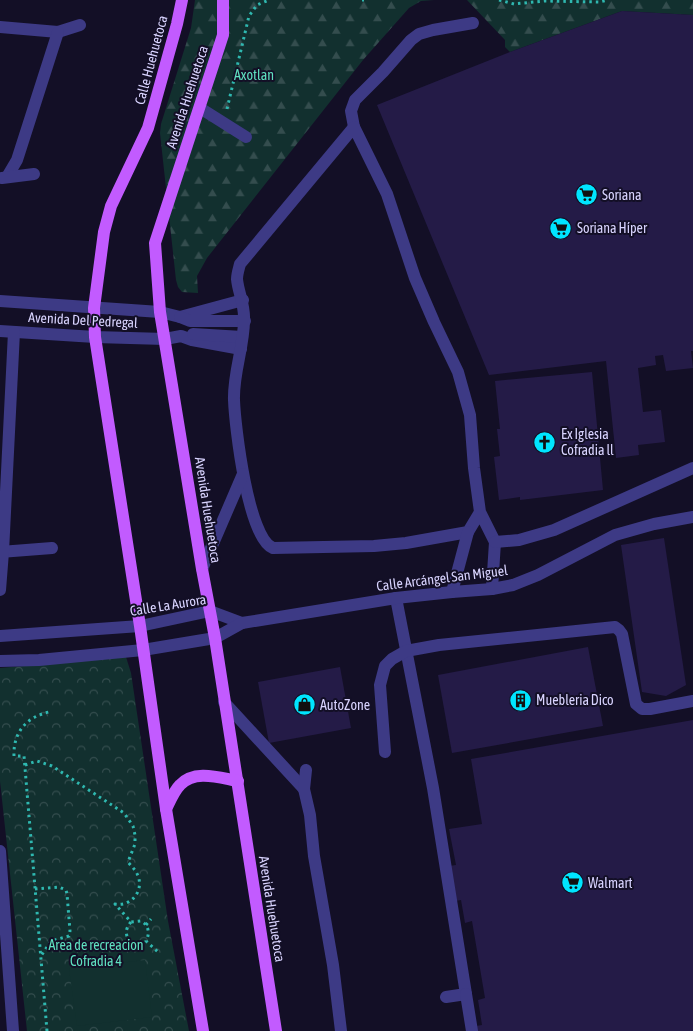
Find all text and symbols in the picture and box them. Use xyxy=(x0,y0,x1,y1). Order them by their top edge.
street label: Calle Huehuetoca xyxy=(131,14,171,106)
street label: Avenida Huehuetoca xyxy=(163,44,211,150)
park label: Axotlan xyxy=(234,67,274,83)
supermarket icon: Soriana xyxy=(574,183,598,207)
place label: Soriana xyxy=(602,187,642,203)
supermarket icon: Soriana Híper xyxy=(549,216,573,240)
place label: Soriana Híper xyxy=(577,220,648,236)
street label: Avenida Del Pedregal xyxy=(28,309,139,331)
place label: Ex Iglesia Cofradia ll xyxy=(561,426,614,458)
church icon: Ex Iglesia Cofradia ll xyxy=(533,430,557,454)
street label: Avenida Huehuetoca xyxy=(192,456,224,564)
street label: Calle Arcángel San Miguel xyxy=(375,562,509,594)
street label: Calle La Aurora xyxy=(129,591,207,619)
building icon: Muebleria Dico xyxy=(508,688,532,712)
place label: Muebleria Dico xyxy=(536,692,614,708)
shop icon: AutoZone xyxy=(292,693,316,717)
place label: AutoZone xyxy=(320,697,370,713)
street label: Avenida Huehuetoca xyxy=(256,855,288,963)
supermarket icon: Walmart xyxy=(560,871,584,895)
place label: Walmart xyxy=(588,875,633,891)
park label: Area de recreacion Cofradia 4 xyxy=(48,937,144,969)

